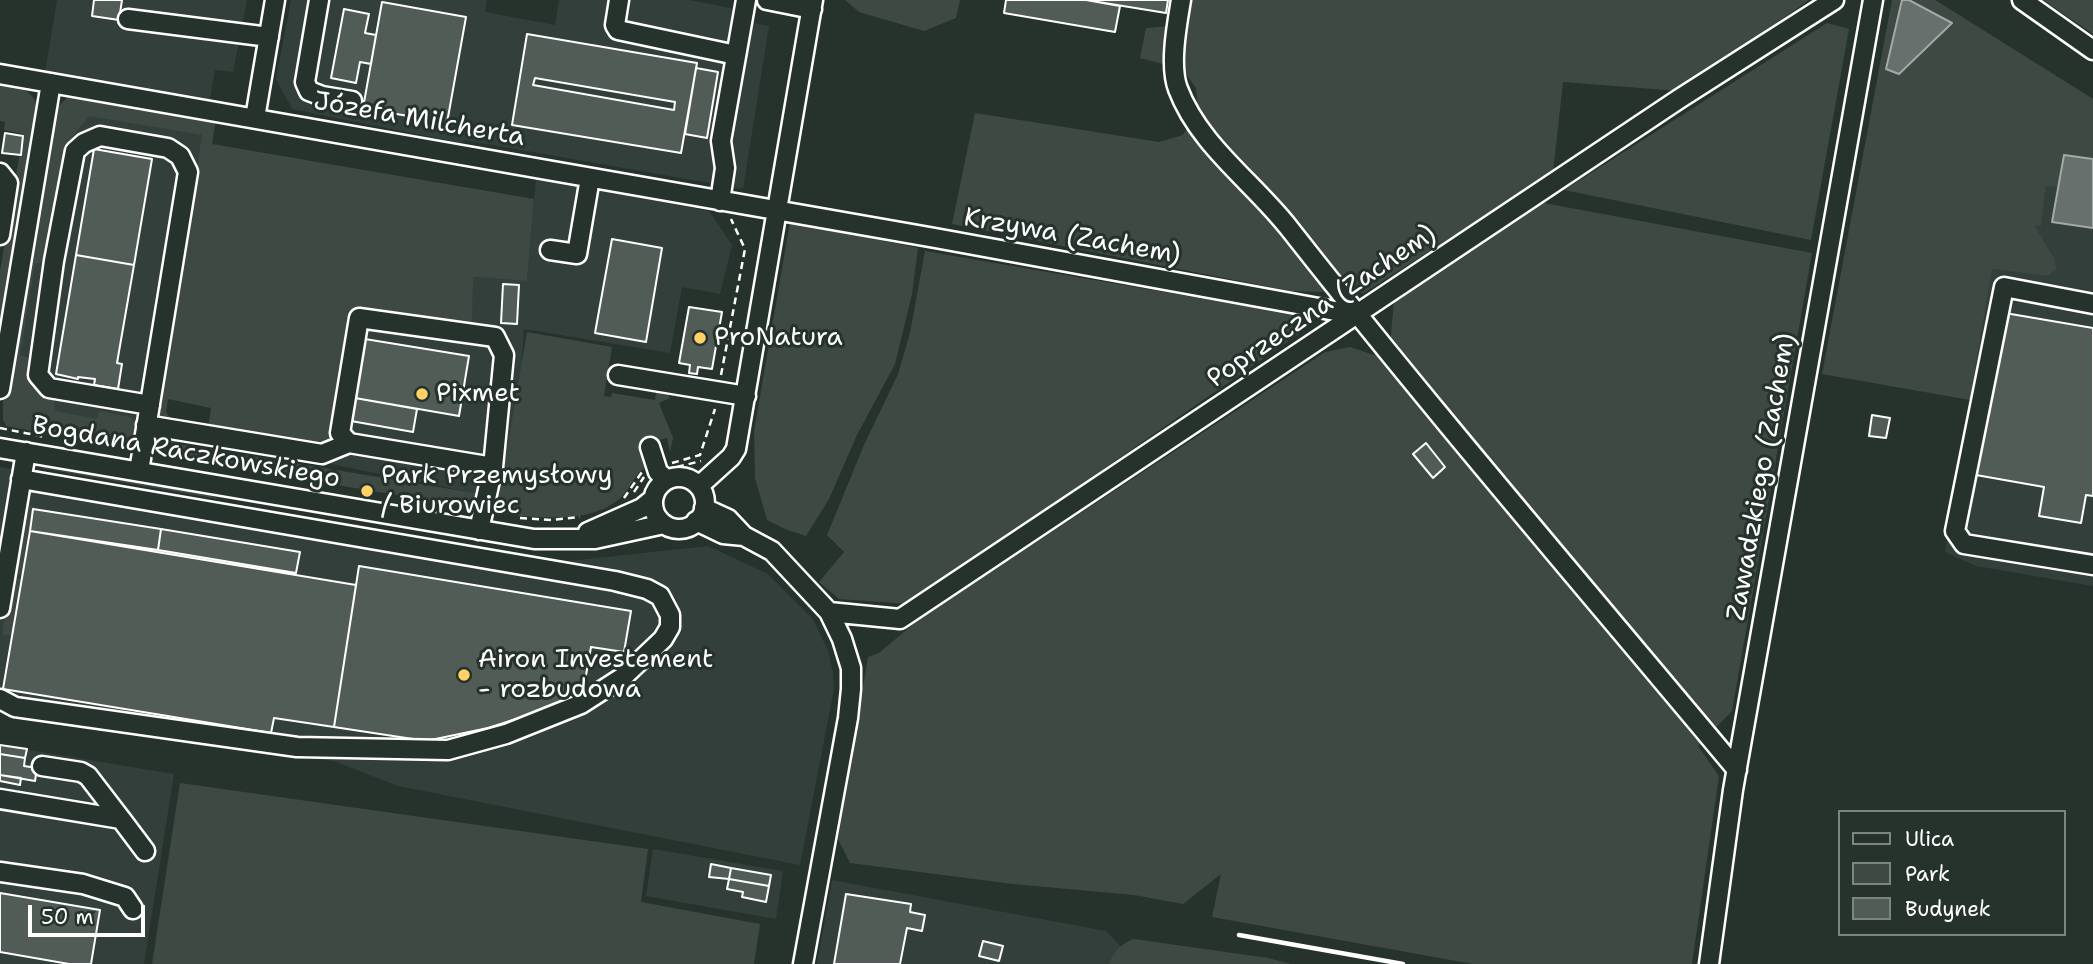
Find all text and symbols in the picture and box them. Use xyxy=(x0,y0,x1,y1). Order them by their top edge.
street label: Józefa Milcherta xyxy=(311,86,527,154)
street label: Krzywa (Zachem) xyxy=(961,203,1183,271)
street label: Poprzeczna (Zachem) xyxy=(1202,219,1442,395)
place label: ProNatura xyxy=(714,322,843,354)
marker: ProNatura xyxy=(692,330,708,346)
street label: Zawadzkiego (Zachem) xyxy=(1721,331,1803,623)
place label: Pixmet xyxy=(436,378,520,410)
marker: Pixmet xyxy=(414,386,430,402)
street label: Bogdana Raczkowskiego xyxy=(29,411,343,495)
place label: Park Przemysłowy / Biurowiec xyxy=(381,460,612,522)
marker: Park Przemysłowy / Biurowiec xyxy=(359,483,375,499)
place label: Airon Investement - rozbudowa xyxy=(478,644,713,706)
marker: Airon Investement - rozbudowa xyxy=(456,667,472,683)
legend xyxy=(1838,810,2065,936)
text: Ulica xyxy=(1905,825,1954,853)
text: Park xyxy=(1905,860,1950,888)
scale bar xyxy=(32,890,149,934)
text: Budynek xyxy=(1905,895,1991,923)
text: 50 m xyxy=(41,903,94,931)

